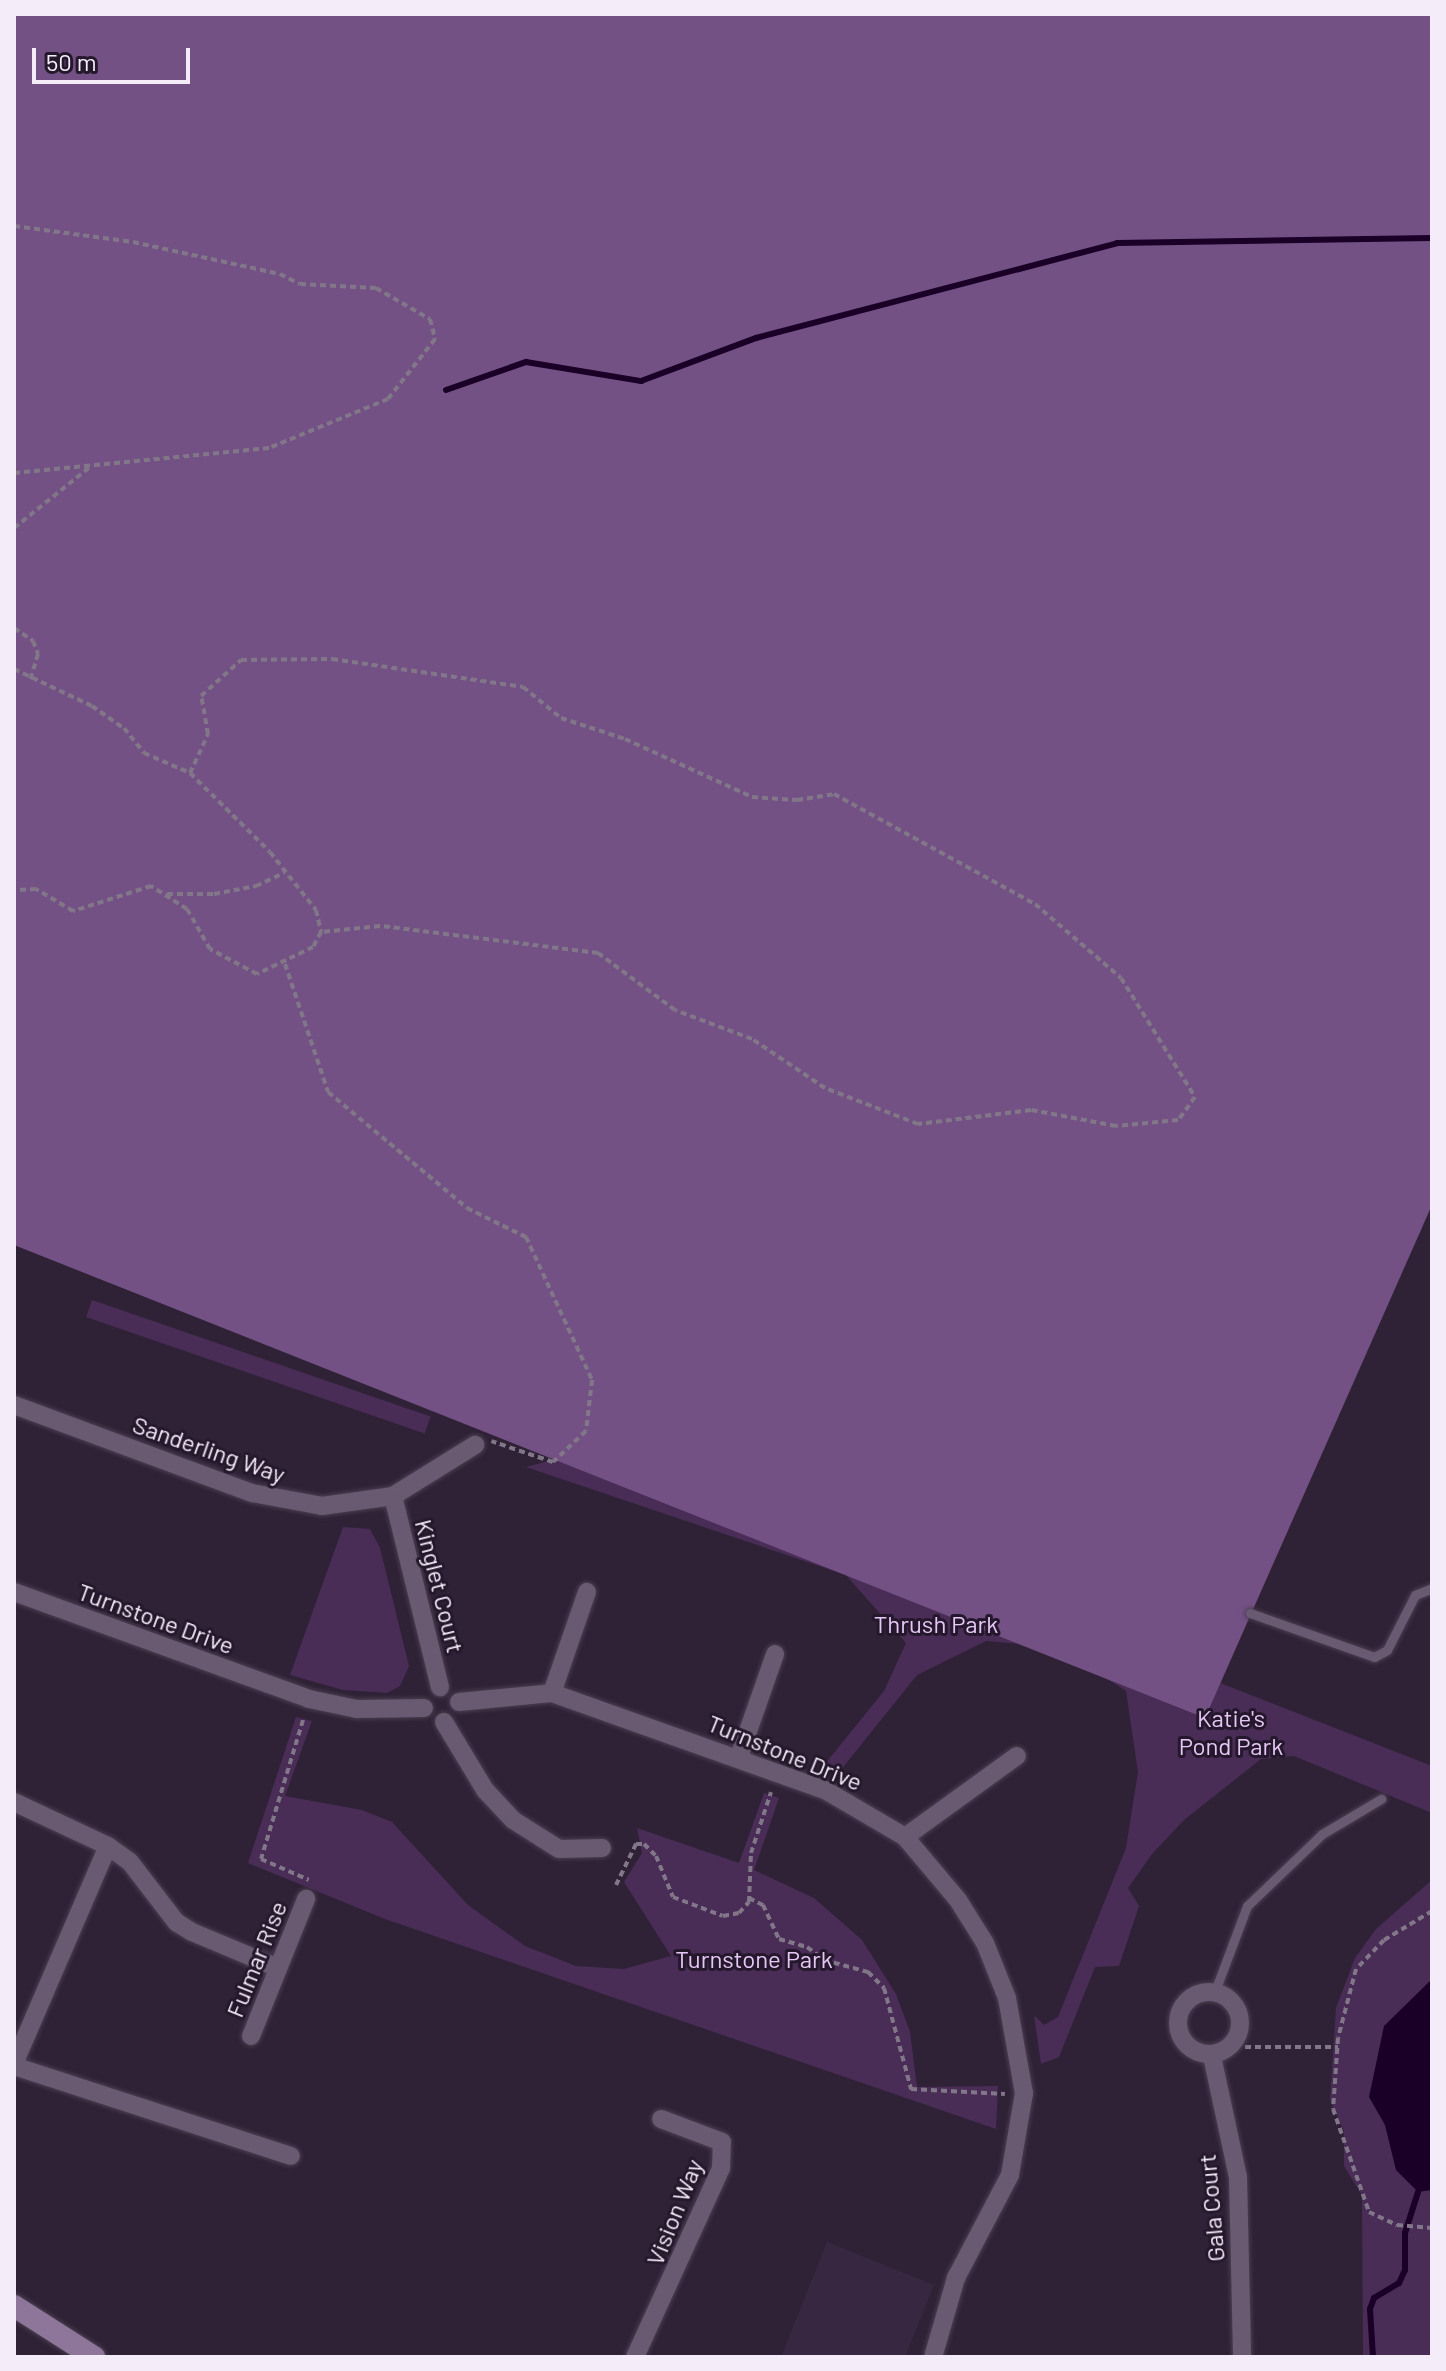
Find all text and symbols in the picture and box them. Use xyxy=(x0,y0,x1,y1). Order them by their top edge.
scale bar xyxy=(36,32,194,82)
text: 50 m xyxy=(46,47,97,76)
street label: Sanderling Way xyxy=(129,1410,289,1488)
street label: Kinglet Court xyxy=(410,1516,470,1656)
street label: Turnstone Drive xyxy=(74,1576,238,1660)
park label: Thrush Park xyxy=(874,1610,998,1638)
park label: Katie's Pond Park xyxy=(1179,1704,1283,1760)
street label: Turnstone Drive xyxy=(704,1708,866,1796)
street label: Fulmar Rise xyxy=(220,1897,292,2021)
park label: Turnstone Park xyxy=(675,1945,833,1973)
street label: Gala Court xyxy=(1192,2153,1230,2263)
street label: Vision Way xyxy=(640,2155,708,2269)

